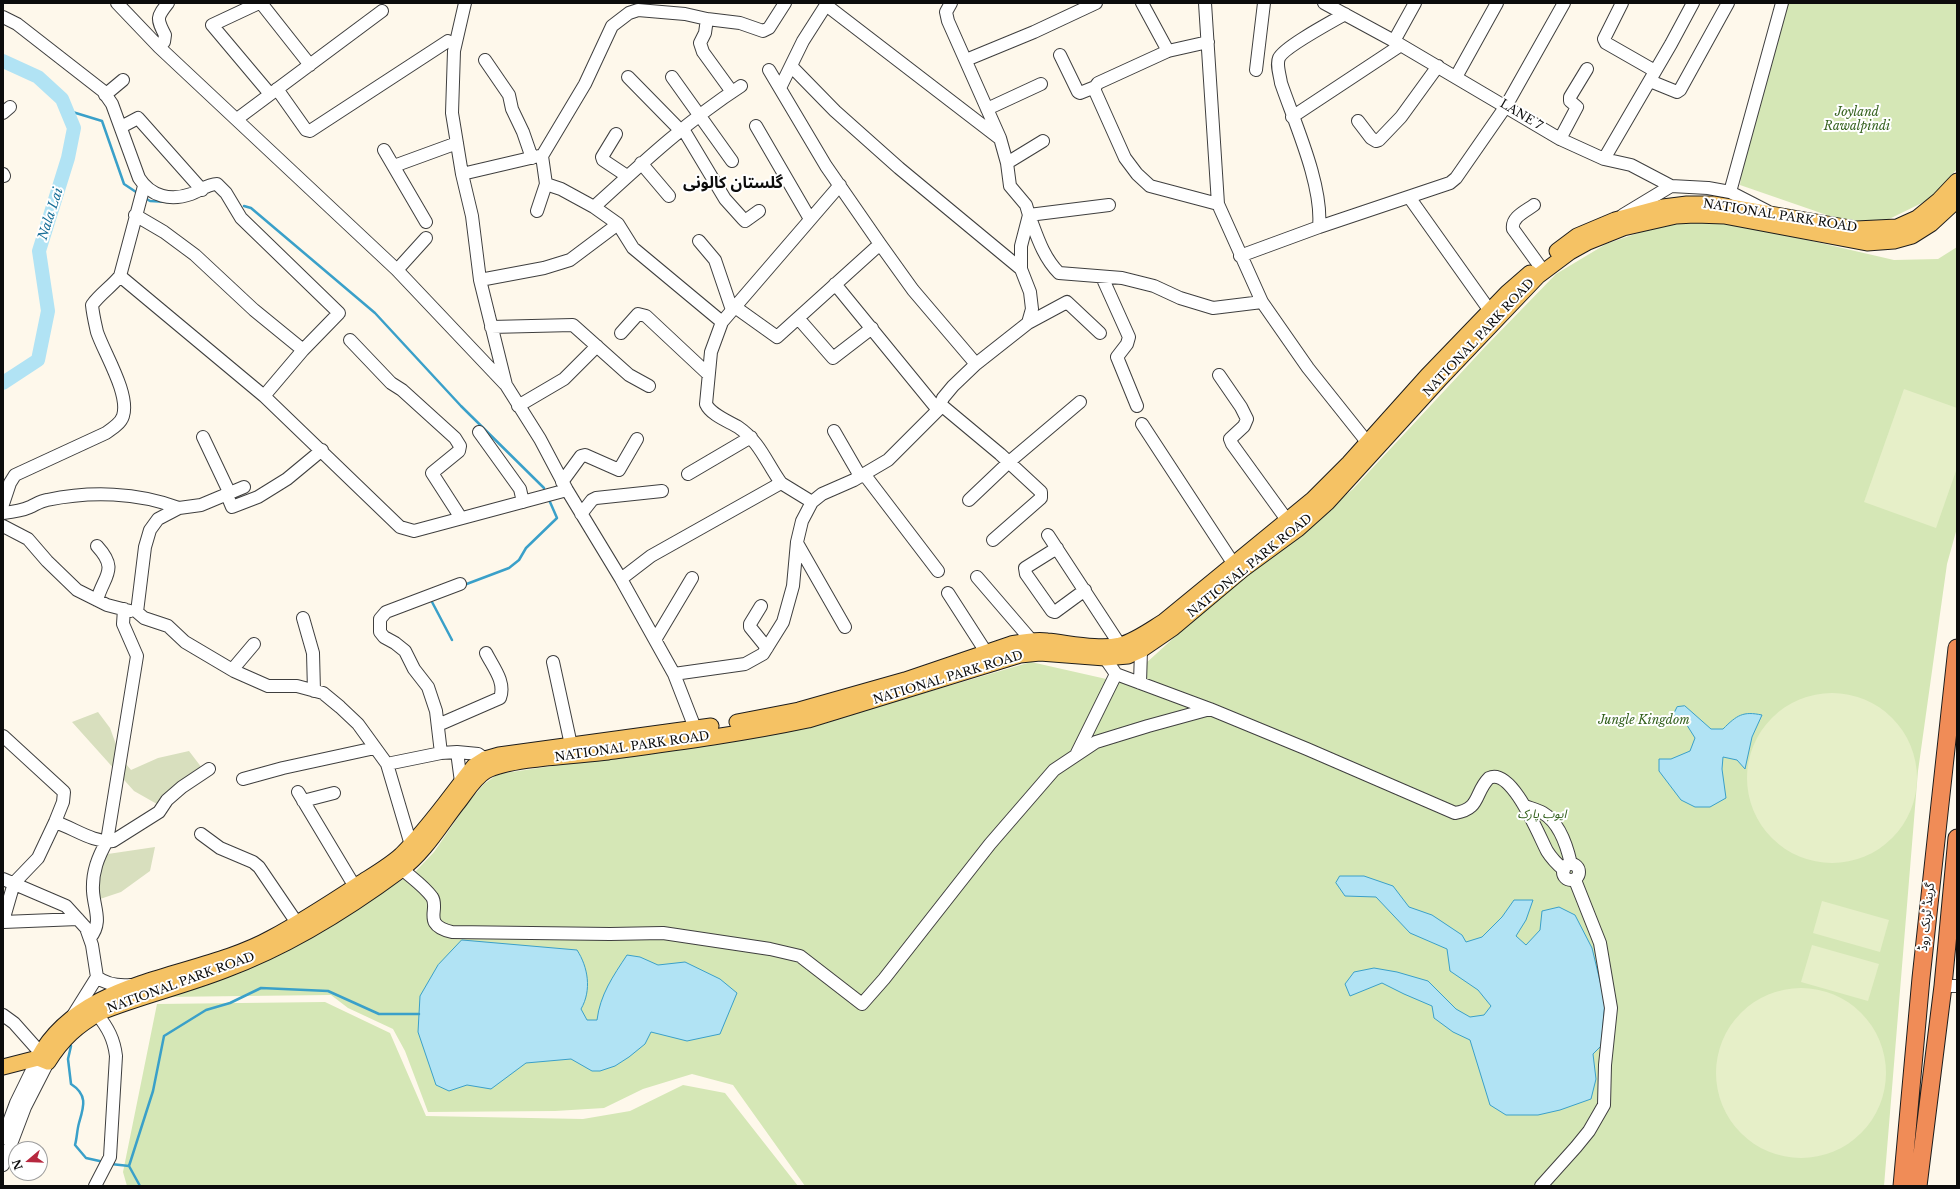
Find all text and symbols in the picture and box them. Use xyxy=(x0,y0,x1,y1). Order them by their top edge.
street label: LANE 7 xyxy=(1497,97,1545,133)
park label: Joyland Rawalpindi xyxy=(1824,106,1890,134)
district label: گلستان کالونی xyxy=(683,173,783,193)
water label: Nala Lai xyxy=(35,186,67,242)
street label: NATIONAL PARK ROAD xyxy=(1702,197,1858,235)
street label: NATIONAL PARK ROAD xyxy=(1421,276,1537,400)
street label: NATIONAL PARK ROAD xyxy=(1185,511,1315,621)
street label: NATIONAL PARK ROAD xyxy=(871,648,1025,708)
park label: Jungle Kingdom xyxy=(1598,714,1690,728)
street label: NATIONAL PARK ROAD xyxy=(554,729,710,765)
park label: ایوب پارک xyxy=(1518,808,1566,822)
street label: گرینڈ ٹرنک روڈ xyxy=(1916,882,1938,952)
street label: NATIONAL PARK ROAD xyxy=(105,950,257,1016)
north arrow xyxy=(8,1141,48,1181)
text: N xyxy=(9,1157,26,1172)

